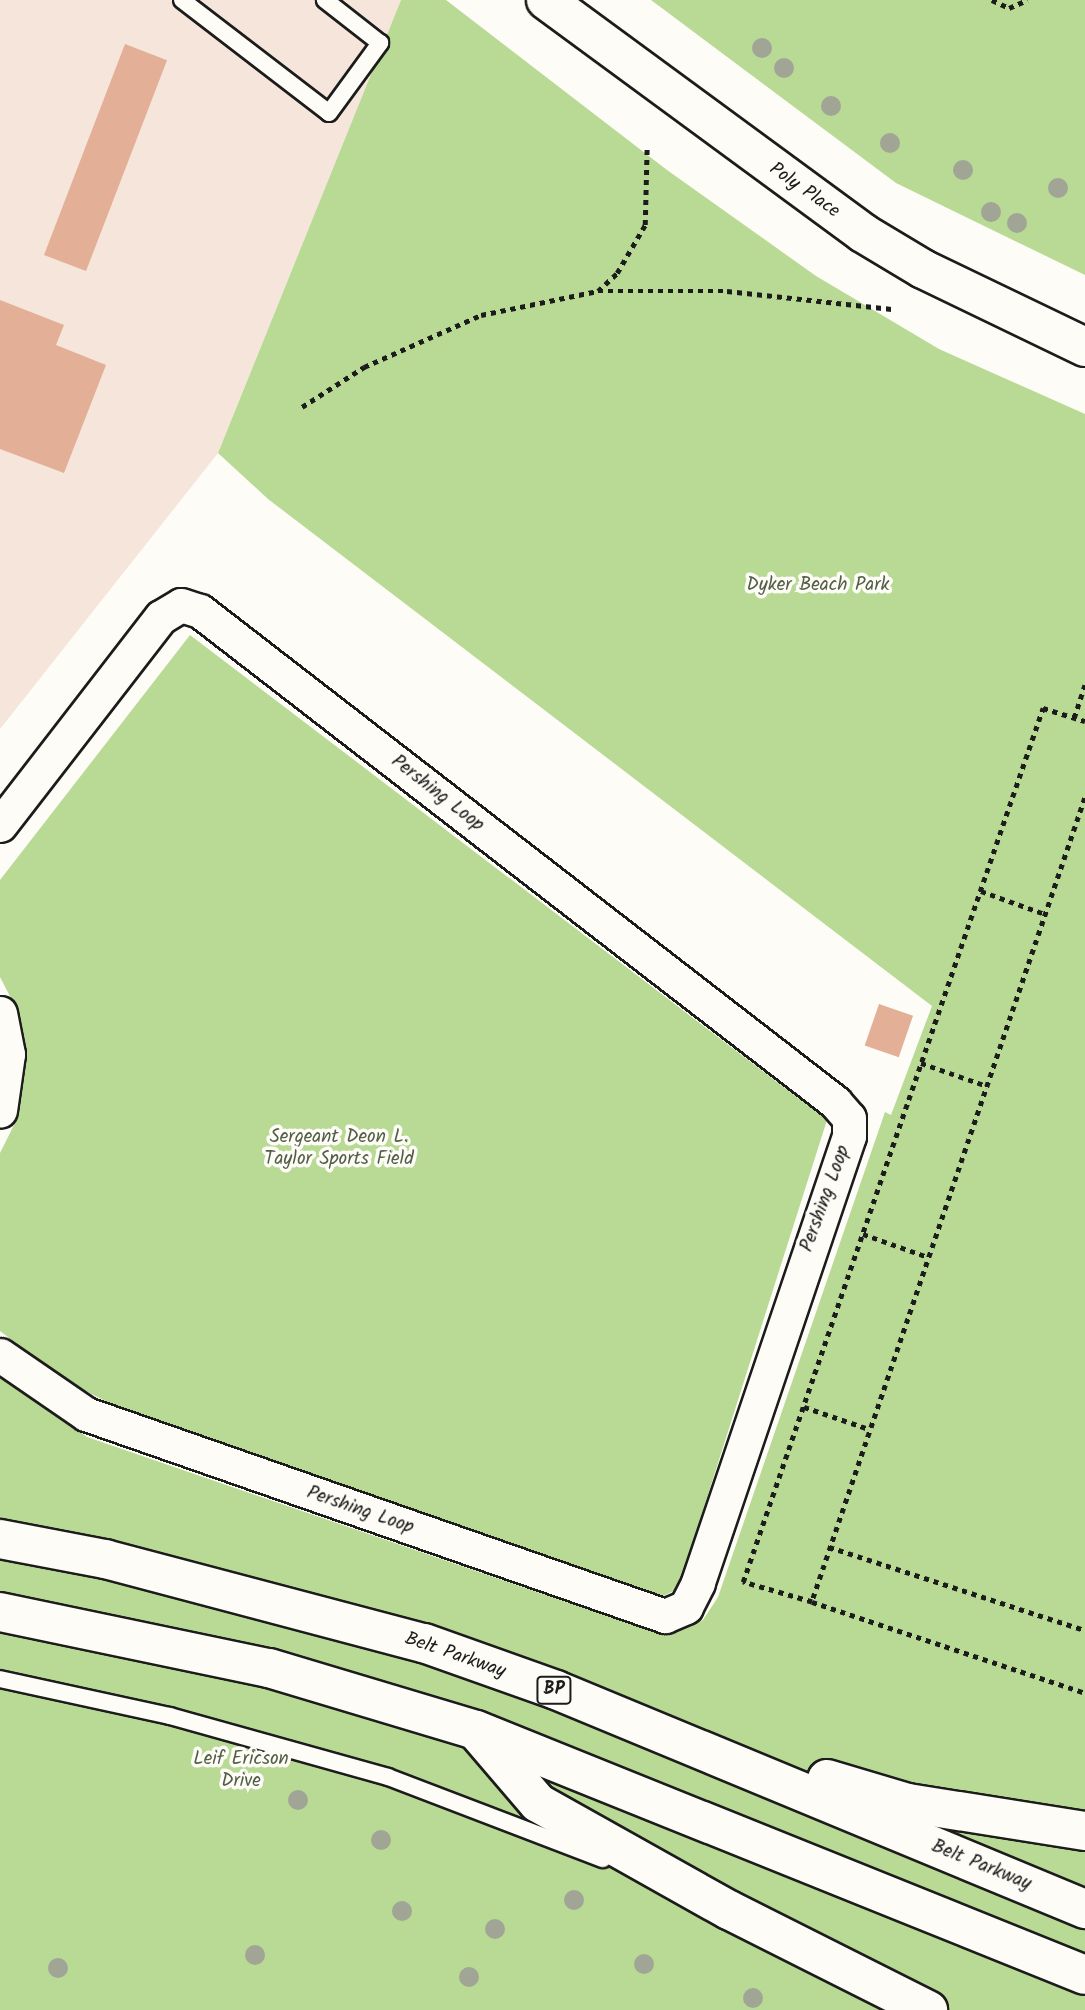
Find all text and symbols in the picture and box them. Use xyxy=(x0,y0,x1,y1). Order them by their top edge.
street label: Poly Place xyxy=(764,158,844,224)
park label: Dyker Beach Park xyxy=(747,575,889,597)
street label: Pershing Loop xyxy=(386,751,488,837)
park label: Sergeant Deon L. Taylor Sports Field xyxy=(264,1127,414,1171)
street label: Pershing Loop xyxy=(796,1143,856,1255)
street label: Pershing Loop xyxy=(304,1482,416,1540)
street label: Belt Parkway xyxy=(401,1628,509,1684)
road number: BP xyxy=(535,1675,573,1704)
park label: Leif Ericson Drive xyxy=(193,1749,289,1793)
street label: Belt Parkway xyxy=(928,1836,1034,1896)

